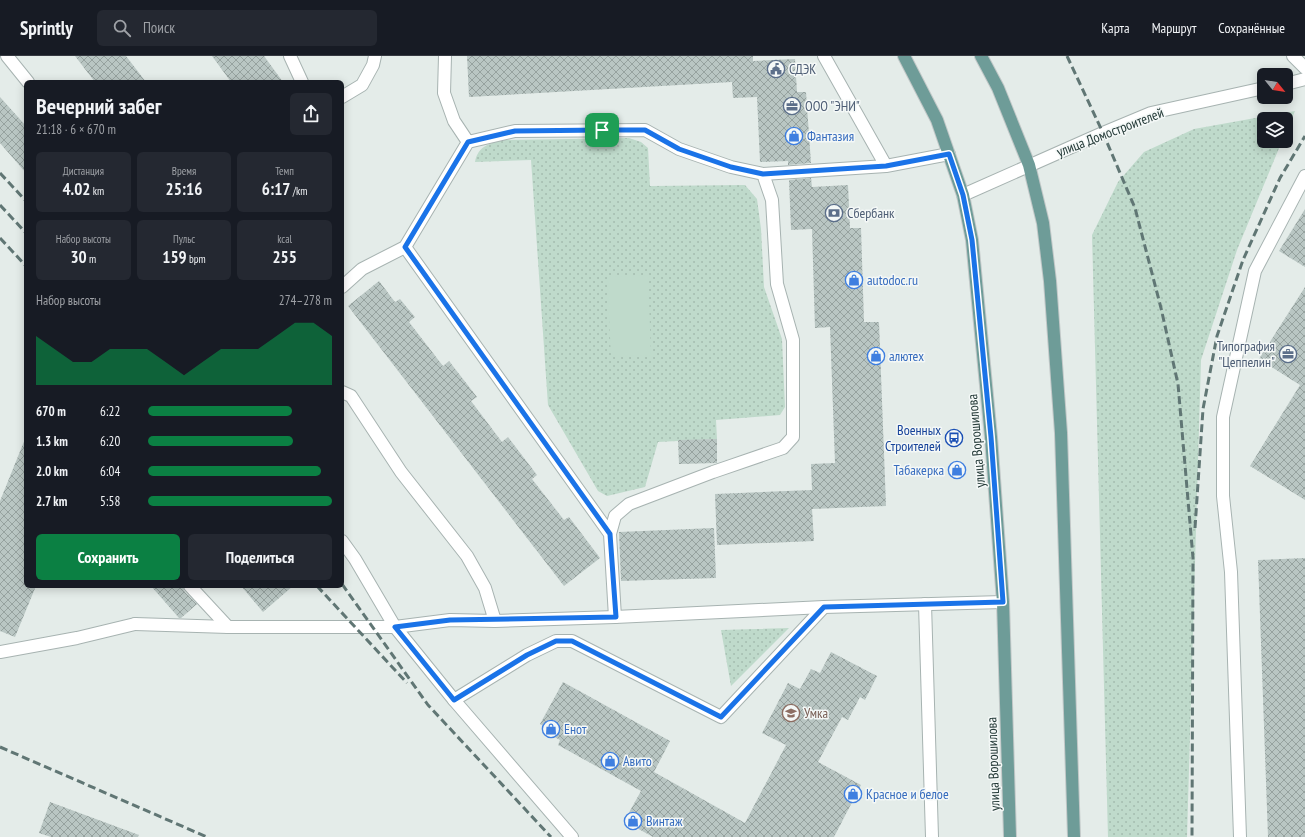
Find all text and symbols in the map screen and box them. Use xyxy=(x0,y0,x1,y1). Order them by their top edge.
search box xyxy=(97,10,377,46)
text: Sprintly xyxy=(20,16,73,40)
icon: search xyxy=(111,17,133,39)
text: Поиск xyxy=(143,18,175,37)
text: Карта xyxy=(1101,19,1130,37)
text: Маршрут xyxy=(1152,19,1196,37)
text: Сохранённые xyxy=(1218,19,1285,37)
public building icon: СДЭК xyxy=(766,59,786,79)
place label: СДЭК xyxy=(789,60,816,78)
north arrow xyxy=(1257,68,1293,104)
map controls xyxy=(1257,68,1293,148)
text: Вечерний забег xyxy=(36,92,162,120)
button: share xyxy=(290,93,332,135)
office icon: ООО "ЭНИ" xyxy=(782,96,802,116)
place label: ООО "ЭНИ" xyxy=(805,97,860,115)
street label: улица Домостроителей xyxy=(1054,103,1166,161)
button: layers xyxy=(1257,112,1293,148)
pin xyxy=(585,113,619,147)
icon: arrive xyxy=(591,119,613,141)
text: 21:18 · 6 × 670 m xyxy=(36,121,116,138)
shop icon: Фантазия xyxy=(784,126,804,146)
place label: Фантазия xyxy=(807,127,854,145)
text: Дистанция xyxy=(63,164,104,178)
text: Время xyxy=(172,164,196,178)
text: Темп xyxy=(275,164,294,178)
text: 4.02 xyxy=(62,178,90,200)
text: 25:16 xyxy=(166,178,202,200)
text: 6:17 xyxy=(262,178,290,200)
text: km xyxy=(90,184,104,198)
text: /km xyxy=(290,184,307,198)
bank icon: Сбербанк xyxy=(824,203,844,223)
place label: Сбербанк xyxy=(847,204,895,222)
text: Набор высоты xyxy=(56,232,111,246)
text: Пульс xyxy=(173,232,195,246)
text: kcal xyxy=(277,232,292,246)
text: 30 xyxy=(70,246,87,268)
text: 159 xyxy=(162,246,187,268)
text: 255 xyxy=(272,246,297,268)
text: m xyxy=(87,252,96,266)
text: bpm xyxy=(187,252,206,266)
shop icon: autodoc.ru xyxy=(844,270,864,290)
place label: autodoc.ru xyxy=(867,271,918,289)
text: Набор высоты xyxy=(36,292,101,309)
text: 274–278 m xyxy=(279,292,332,309)
place label: Типография "Цеппелин" xyxy=(1217,337,1275,371)
office icon: Типография "Цеппелин" xyxy=(1278,344,1298,364)
shop icon: алютех xyxy=(866,346,886,366)
place label: алютех xyxy=(889,347,924,365)
street label: улица Ворошилова xyxy=(963,393,989,489)
text: 670 m xyxy=(36,403,66,420)
text: 6:22 xyxy=(100,403,120,420)
place label: Военных Строителей xyxy=(885,421,941,455)
bus stop icon: Военных Строителей xyxy=(944,428,964,448)
text: 1.3 km xyxy=(36,433,68,450)
text: 6:20 xyxy=(100,433,120,450)
shop icon: Табакерка xyxy=(947,460,967,480)
place label: Табакерка xyxy=(894,461,944,479)
text: 2.0 km xyxy=(36,463,68,480)
text: 6:04 xyxy=(100,463,120,480)
text: 2.7 km xyxy=(36,493,67,510)
text: 5:58 xyxy=(100,493,120,510)
button: Сохранить xyxy=(36,534,180,580)
button: Поделиться xyxy=(188,534,332,580)
school or university icon: Умка xyxy=(781,703,801,723)
place label: Умка xyxy=(804,704,828,722)
street label: улица Ворошилова xyxy=(982,717,1004,811)
shop icon: Енот xyxy=(541,719,561,739)
place label: Енот xyxy=(564,720,587,738)
shop icon: Авито xyxy=(600,751,620,771)
place label: Авито xyxy=(623,752,652,770)
shop icon: Красное и белое xyxy=(843,784,863,804)
place label: Красное и белое xyxy=(866,785,949,803)
shop icon: Винтаж xyxy=(623,811,643,831)
place label: Винтаж xyxy=(646,812,683,830)

